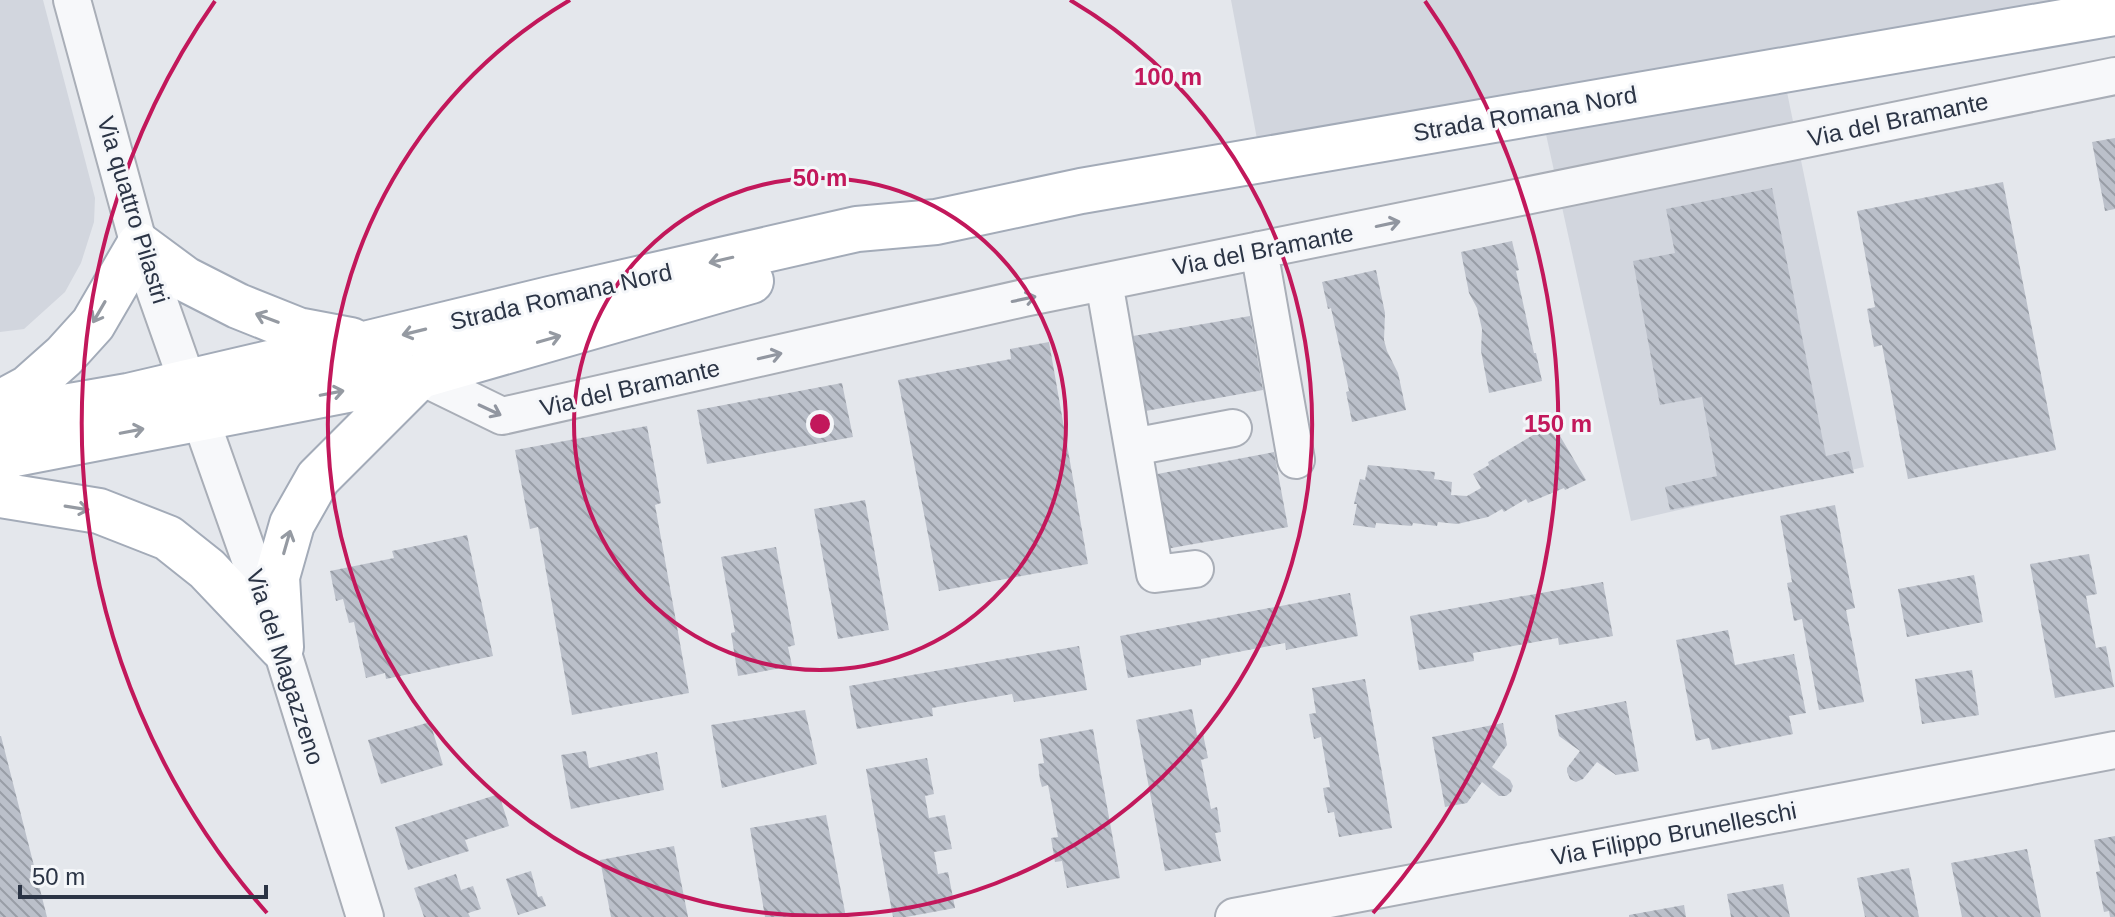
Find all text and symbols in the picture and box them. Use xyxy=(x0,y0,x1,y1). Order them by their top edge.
text: 100 m xyxy=(1134,63,1202,90)
street label: Strada Romana Nord xyxy=(1411,81,1639,146)
street label: Via del Bramante xyxy=(1805,87,1991,152)
street label: Via quattro Pilastri xyxy=(92,113,175,307)
text: 50 m xyxy=(793,164,847,191)
one-way arrow xyxy=(1375,216,1400,231)
street label: Via del Bramante xyxy=(1170,219,1356,280)
one-way arrow xyxy=(709,253,735,268)
street label: Strada Romana Nord xyxy=(447,258,674,335)
one-way arrow xyxy=(1010,291,1036,306)
one-way arrow xyxy=(91,300,107,323)
one-way arrow xyxy=(255,309,280,324)
one-way arrow xyxy=(402,326,427,341)
one-way arrow xyxy=(536,331,562,346)
one-way arrow xyxy=(757,348,782,363)
street label: Via del Bramante xyxy=(537,354,722,421)
one-way arrow xyxy=(319,385,344,400)
one-way arrow xyxy=(478,403,502,418)
centre of rings xyxy=(806,410,834,438)
text: 150 m xyxy=(1524,410,1592,437)
one-way arrow xyxy=(118,423,144,438)
one-way arrow xyxy=(64,501,89,516)
one-way arrow xyxy=(280,530,295,556)
street label: Via del Magazzeno xyxy=(241,566,330,768)
street label: Via Filippo Brunelleschi xyxy=(1549,796,1799,871)
scale bar xyxy=(20,849,266,899)
text: 50 m xyxy=(32,863,85,890)

